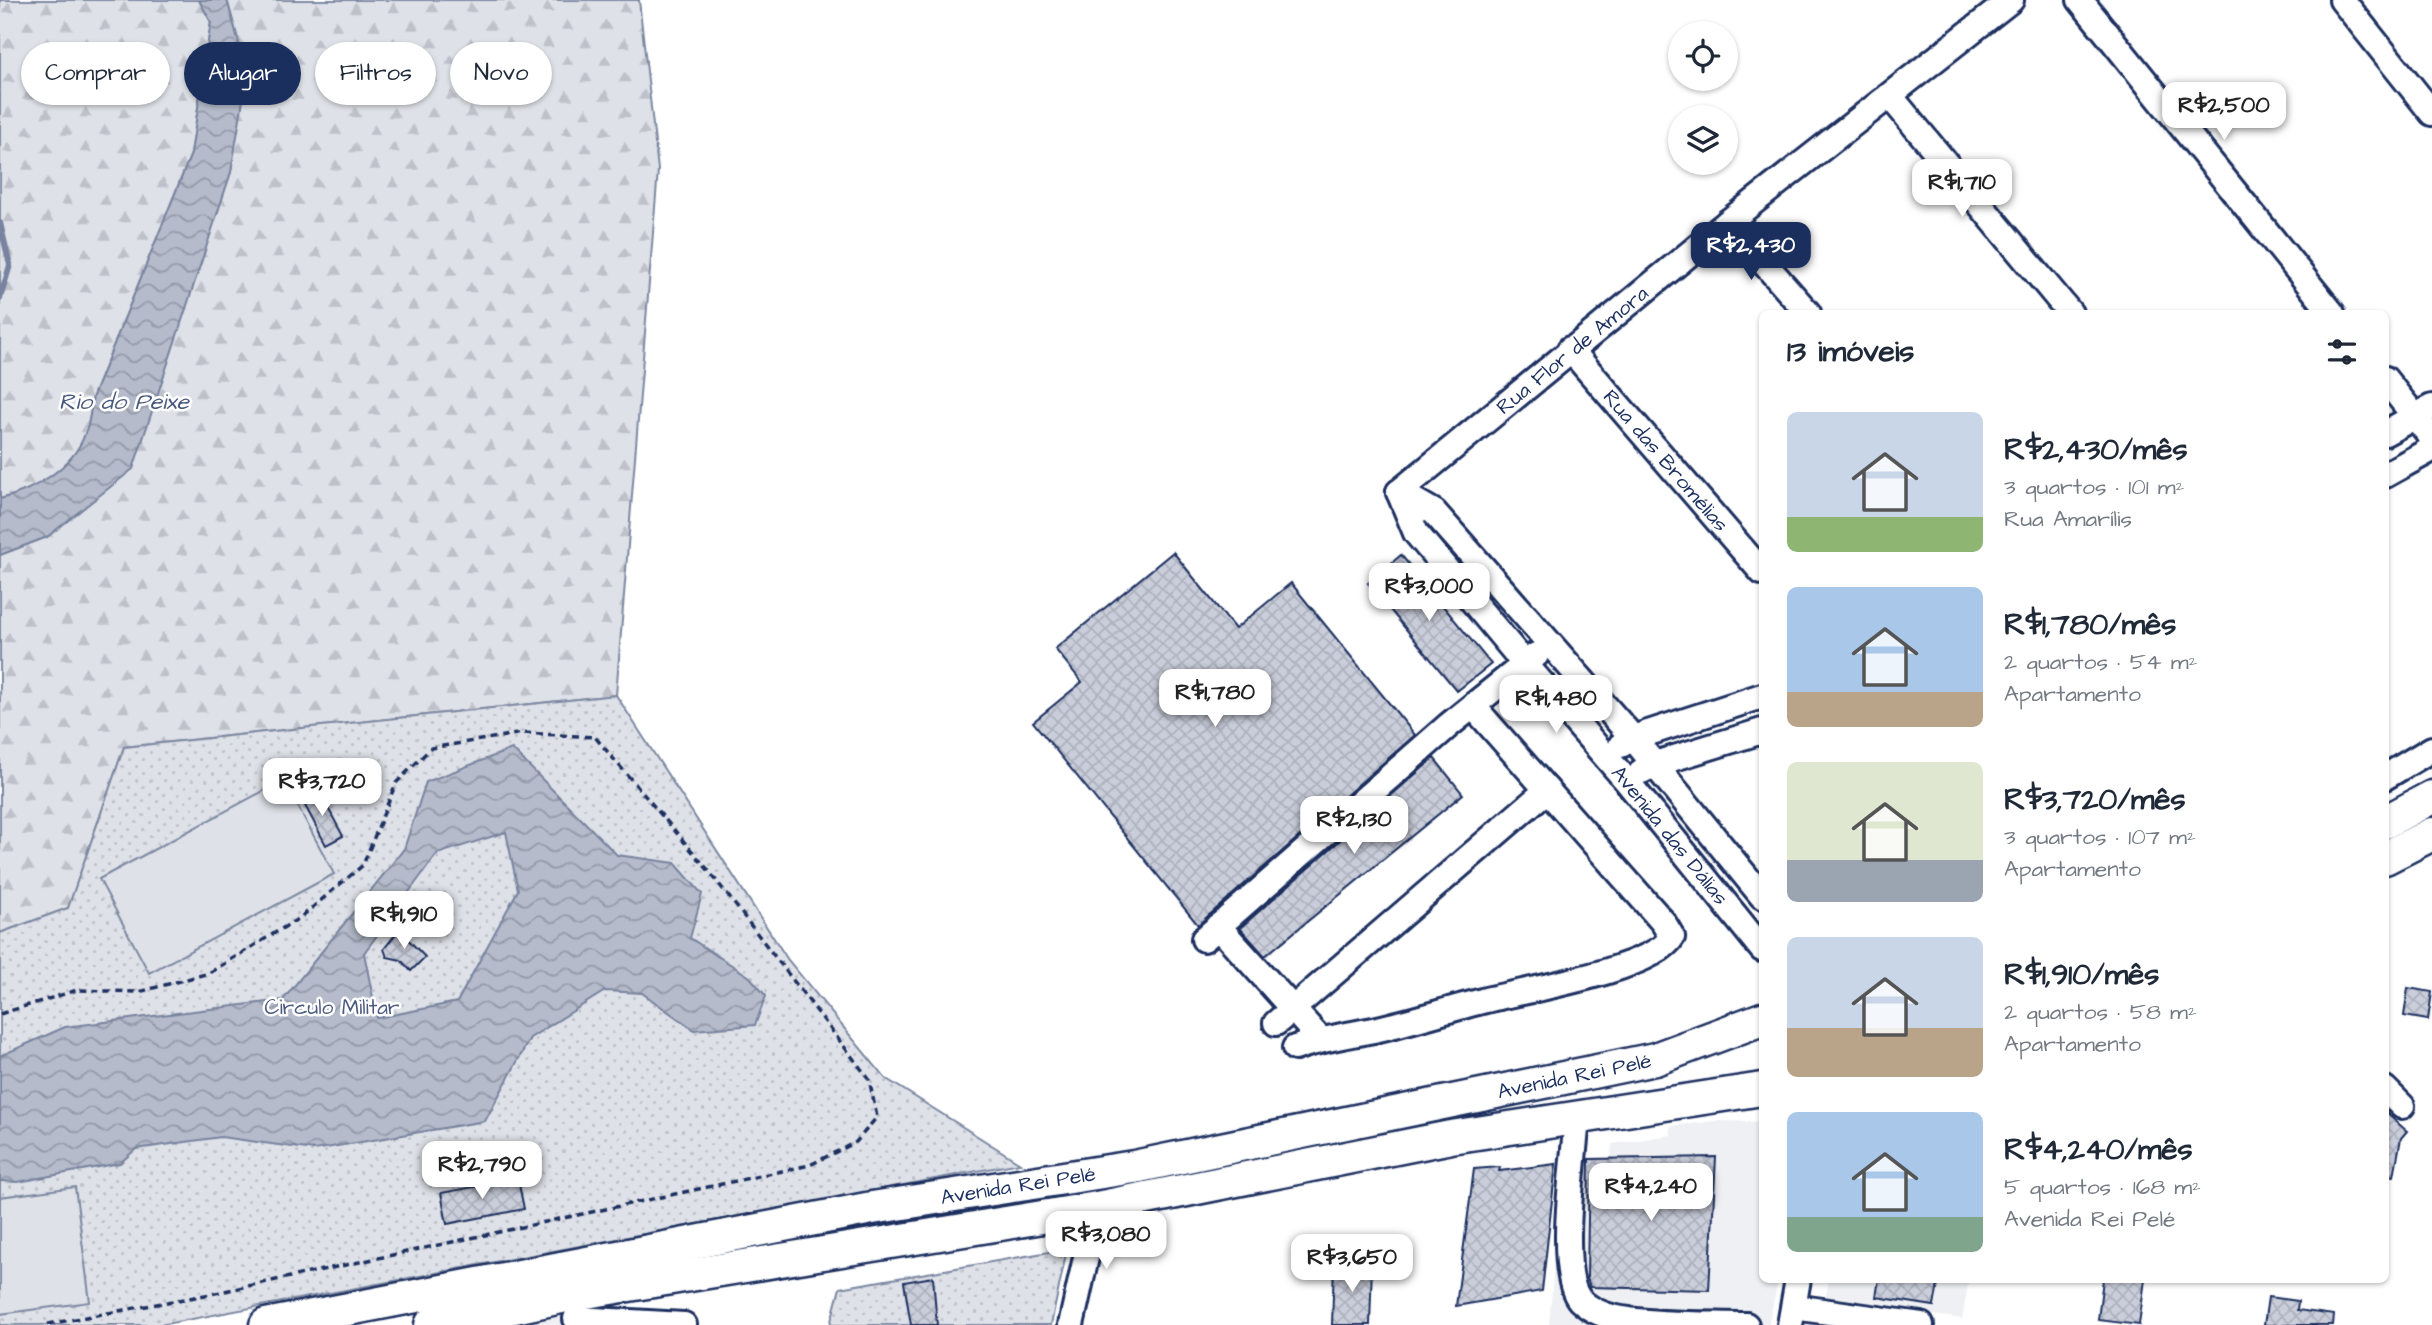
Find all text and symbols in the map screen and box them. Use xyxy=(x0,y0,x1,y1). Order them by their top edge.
map controls xyxy=(1668,21,1738,175)
button: locate xyxy=(1668,21,1738,91)
chip: Comprar xyxy=(21,42,170,105)
chip: Alugar xyxy=(184,42,301,105)
chip: Filtros xyxy=(315,42,436,105)
chip: Novo xyxy=(450,42,552,105)
pin: R$2,500 xyxy=(2159,82,2289,142)
text: R$2,500 xyxy=(2178,89,2270,121)
button: layers xyxy=(1668,105,1738,175)
pin: R$1,710 xyxy=(1897,160,2027,219)
text: R$1,710 xyxy=(1928,166,1996,198)
pin: R$2,430 xyxy=(1686,222,1816,282)
text: R$2,430 xyxy=(1707,229,1795,261)
street label: Rua Flor de Amora xyxy=(1490,279,1655,421)
text: 13 imóveis xyxy=(1787,331,1914,373)
icon: filters xyxy=(2323,333,2361,371)
street label: Rua das Bromélias xyxy=(1596,383,1735,538)
water label: Rio do Peixe xyxy=(59,386,190,418)
text: R$2,430/mês xyxy=(2004,429,2188,471)
icon: home xyxy=(1843,440,1927,524)
text: 3 quartos · 101 m² xyxy=(2004,471,2184,503)
text: Rua Amarílis xyxy=(2004,503,2132,535)
pin: R$3,000 xyxy=(1364,564,1494,623)
text: R$3,000 xyxy=(1385,570,1473,602)
text: R$1,780/mês xyxy=(2004,604,2176,646)
icon: home xyxy=(1843,615,1927,699)
text: 2 quartos · 54 m² xyxy=(2004,646,2197,678)
pin: R$1,780 xyxy=(1150,670,1280,729)
text: R$1,780 xyxy=(1175,676,1255,708)
pin: R$1,480 xyxy=(1491,676,1621,735)
text: Apartamento xyxy=(2004,678,2141,710)
text: R$1,480 xyxy=(1515,682,1597,714)
pin: R$3,720 xyxy=(257,758,387,818)
street label: Avenida das Dálias xyxy=(1605,759,1735,911)
text: R$3,720 xyxy=(279,765,365,797)
text: R$3,720/mês xyxy=(2004,779,2186,821)
icon: home xyxy=(1843,790,1927,874)
pin: R$2,130 xyxy=(1289,796,1419,856)
text: R$2,130 xyxy=(1316,803,1392,835)
text: 3 quartos · 107 m² xyxy=(2004,821,2196,853)
text: Apartamento xyxy=(2004,853,2141,885)
pin: R$1,910 xyxy=(339,892,469,951)
text: R$1,910 xyxy=(371,898,437,930)
text: R$1,910/mês xyxy=(2004,954,2159,996)
icon: home xyxy=(1843,965,1927,1049)
park label: Circulo Militar xyxy=(265,993,400,1022)
text: 2 quartos · 58 m² xyxy=(2004,996,2197,1028)
text: Apartamento xyxy=(2004,1028,2141,1060)
street label: Avenida Rei Pelé xyxy=(1495,1046,1654,1106)
text: R$4,240/mês xyxy=(2004,1129,2193,1171)
icon: home xyxy=(1843,1140,1927,1224)
pin: R$2,790 xyxy=(417,1142,547,1201)
text: R$2,790 xyxy=(438,1148,526,1180)
street label: Avenida Rei Pelé xyxy=(938,1159,1098,1212)
pin: R$4,240 xyxy=(1586,1164,1716,1223)
text: R$4,240 xyxy=(1605,1170,1697,1202)
text: 5 quartos · 168 m² xyxy=(2004,1171,2201,1203)
text: Avenida Rei Pelé xyxy=(2004,1203,2176,1235)
pin: R$3,080 xyxy=(1041,1212,1171,1271)
text: R$3,080 xyxy=(1062,1218,1150,1250)
pin: R$3,650 xyxy=(1287,1234,1417,1294)
text: R$3,650 xyxy=(1307,1241,1397,1273)

